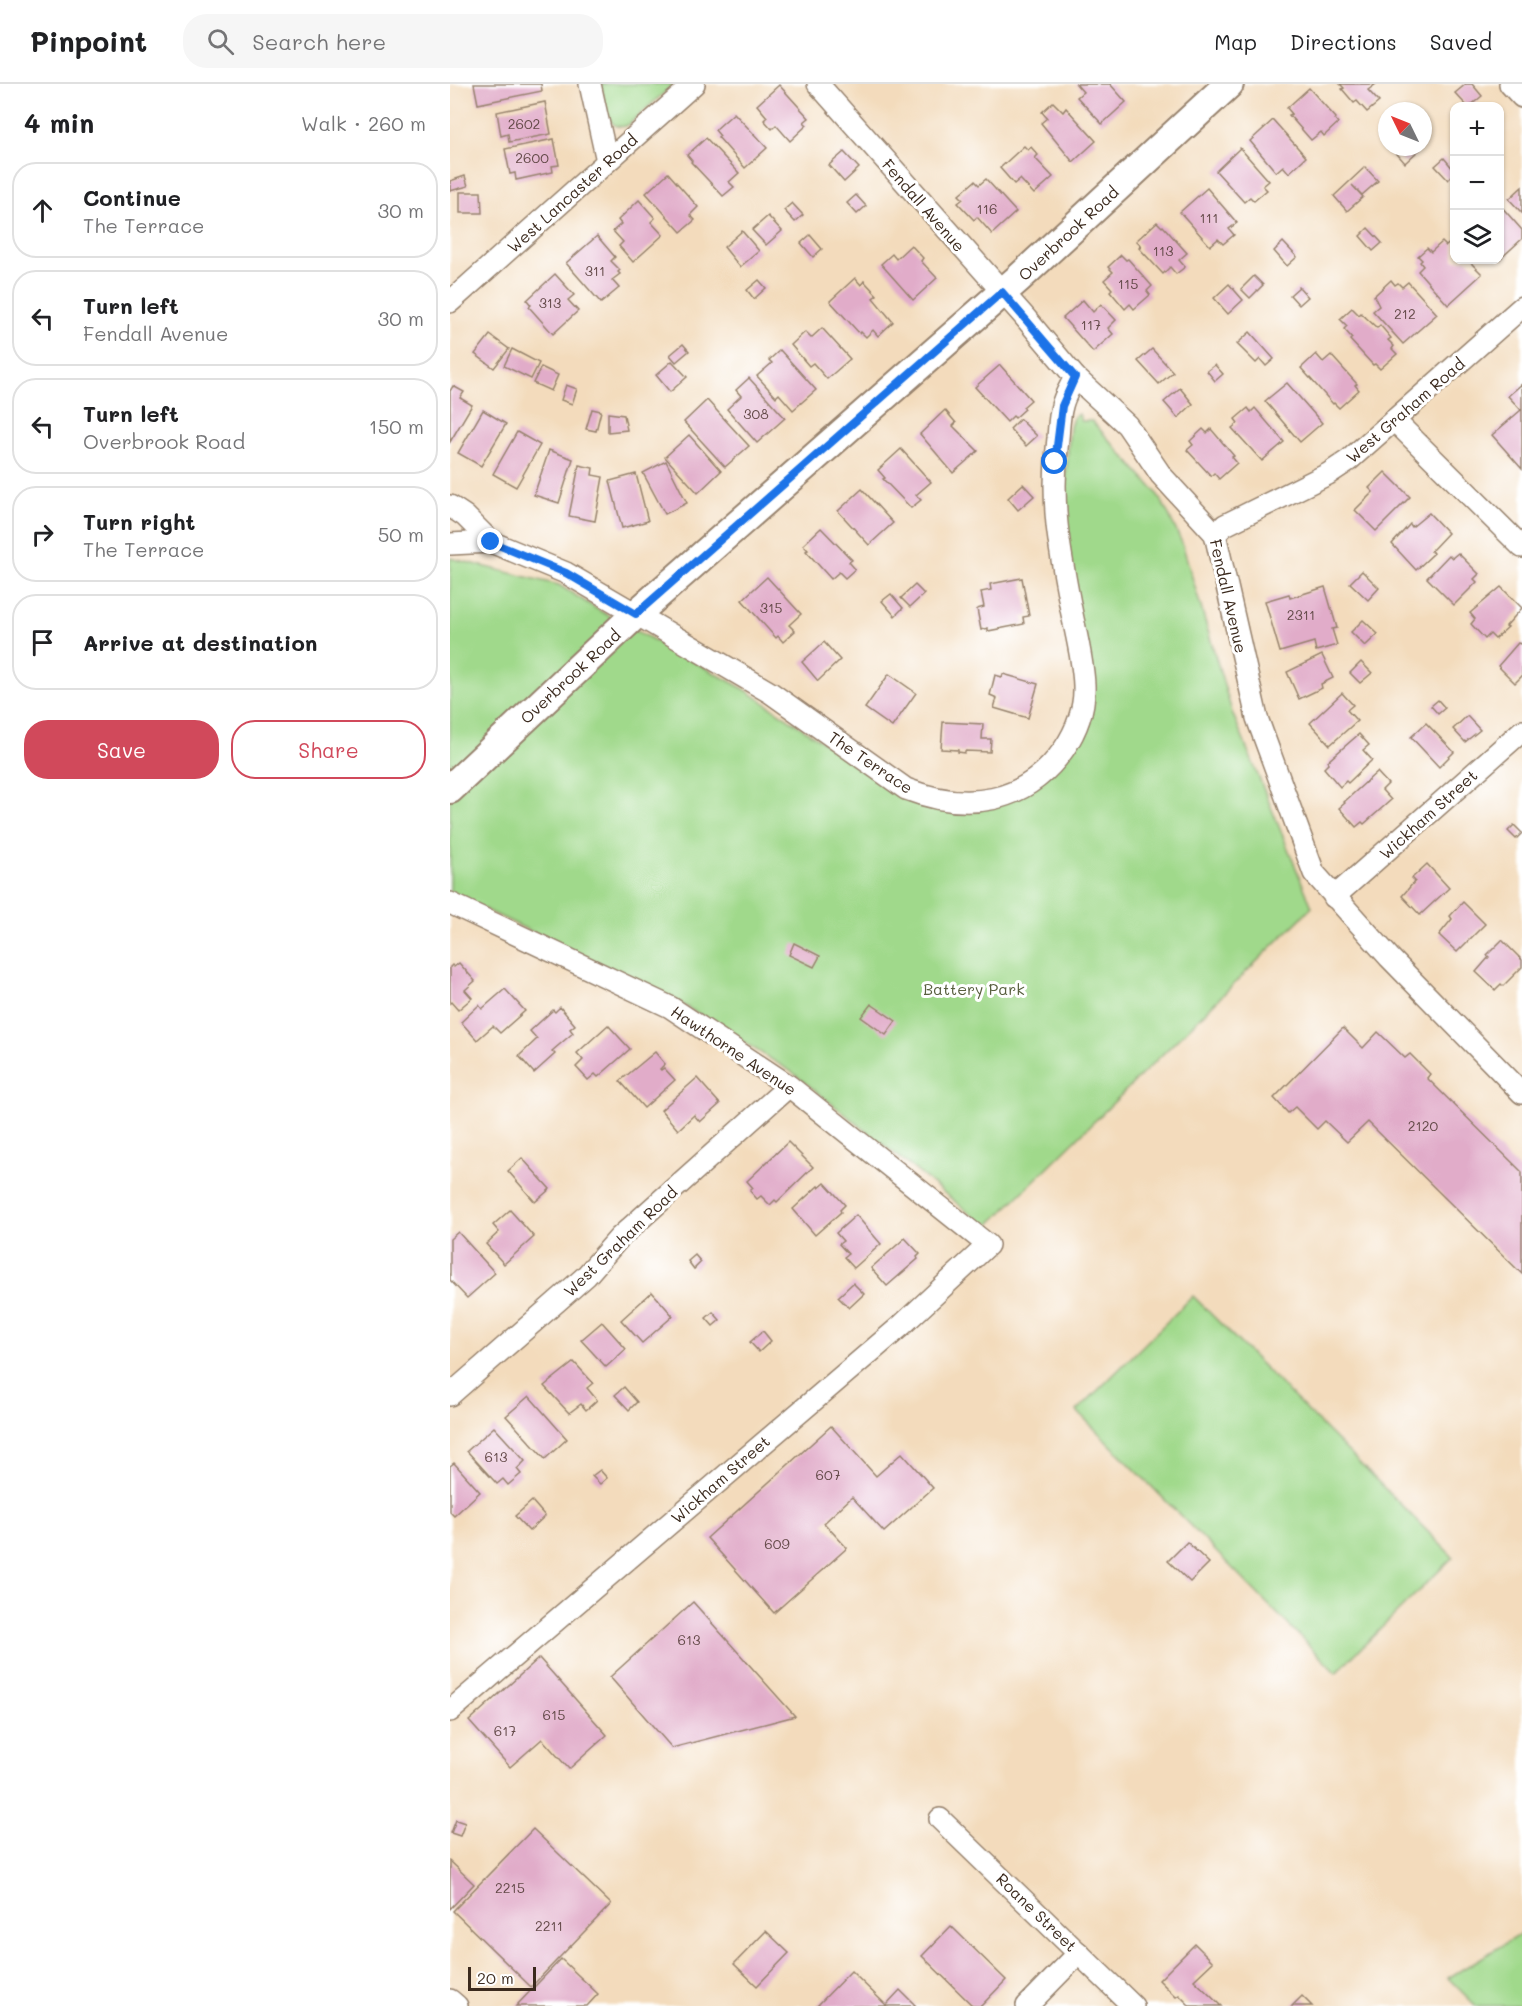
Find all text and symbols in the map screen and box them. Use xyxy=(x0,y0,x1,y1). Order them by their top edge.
search box xyxy=(183,14,603,68)
text: Pinpoint xyxy=(30,23,147,59)
icon: search xyxy=(204,25,237,58)
text: Search here xyxy=(252,27,386,56)
text: Map xyxy=(1214,28,1257,55)
text: Directions xyxy=(1290,28,1397,55)
text: Saved xyxy=(1430,28,1492,55)
north arrow xyxy=(1378,102,1432,156)
map controls xyxy=(1450,102,1504,264)
button: + xyxy=(1450,102,1504,156)
text: 4 min xyxy=(24,106,94,140)
text: Walk · 260 m xyxy=(301,110,426,136)
house number: 2602 xyxy=(508,114,540,133)
street label: West Lancaster Road xyxy=(502,129,642,257)
house number: 2600 xyxy=(515,148,549,167)
street label: Fendall Avenue xyxy=(878,154,970,256)
button: − xyxy=(1450,156,1504,210)
street label: Overbrook Road xyxy=(1013,181,1123,285)
text: Continue xyxy=(83,183,181,212)
icon: ahead xyxy=(26,194,59,227)
text: 30 m xyxy=(378,197,424,223)
house number: 116 xyxy=(977,199,997,218)
house number: 111 xyxy=(1200,208,1218,227)
button: layers xyxy=(1450,210,1504,264)
text: The Terrace xyxy=(83,212,204,238)
house number: 113 xyxy=(1153,241,1173,260)
house number: 311 xyxy=(585,261,605,280)
house number: 115 xyxy=(1118,274,1138,293)
text: Turn left xyxy=(83,291,179,320)
house number: 313 xyxy=(539,293,561,312)
icon: left xyxy=(26,302,59,335)
house number: 212 xyxy=(1394,304,1416,323)
text: 30 m xyxy=(378,305,424,331)
house number: 117 xyxy=(1081,315,1101,334)
text: Fendall Avenue xyxy=(83,320,228,346)
street label: West Graham Road xyxy=(1341,353,1469,467)
text: Turn left xyxy=(83,399,179,428)
house number: 308 xyxy=(743,404,769,423)
icon: left xyxy=(26,410,59,443)
text: 150 m xyxy=(369,413,424,439)
text: Overbrook Road xyxy=(83,428,245,454)
route start xyxy=(1041,448,1067,474)
text: Turn right xyxy=(83,507,195,536)
icon: right xyxy=(26,518,59,551)
text: 50 m xyxy=(378,521,424,547)
route end xyxy=(477,528,503,554)
text: The Terrace xyxy=(83,536,204,562)
street label: Fendall Avenue xyxy=(1206,537,1252,655)
house number: 315 xyxy=(760,598,782,617)
house number: 2311 xyxy=(1287,605,1315,624)
street label: Overbrook Road xyxy=(515,624,625,728)
icon: arrive xyxy=(26,626,59,659)
text: Arrive at destination xyxy=(83,628,318,657)
button: Save xyxy=(24,720,219,779)
button: Share xyxy=(231,720,426,779)
street label: The Terrace xyxy=(825,726,917,798)
street label: Wickham Street xyxy=(1375,764,1481,864)
park label: Battery Park xyxy=(923,978,1025,999)
street label: Hawthorne Avenue xyxy=(667,1000,801,1100)
house number: 2120 xyxy=(1408,1116,1439,1135)
street label: West Graham Road xyxy=(559,1181,681,1301)
street label: Wickham Street xyxy=(666,1430,774,1528)
house number: 613 xyxy=(485,1447,507,1466)
house number: 607 xyxy=(816,1465,841,1484)
house number: 609 xyxy=(764,1534,790,1553)
house number: 613 xyxy=(678,1630,700,1649)
house number: 615 xyxy=(543,1705,565,1724)
house number: 617 xyxy=(494,1721,516,1740)
street label: Roane Street xyxy=(992,1868,1082,1956)
house number: 2215 xyxy=(495,1878,525,1897)
house number: 2211 xyxy=(535,1916,563,1935)
scale bar xyxy=(468,1964,536,1992)
text: 20 m xyxy=(477,1967,514,1988)

